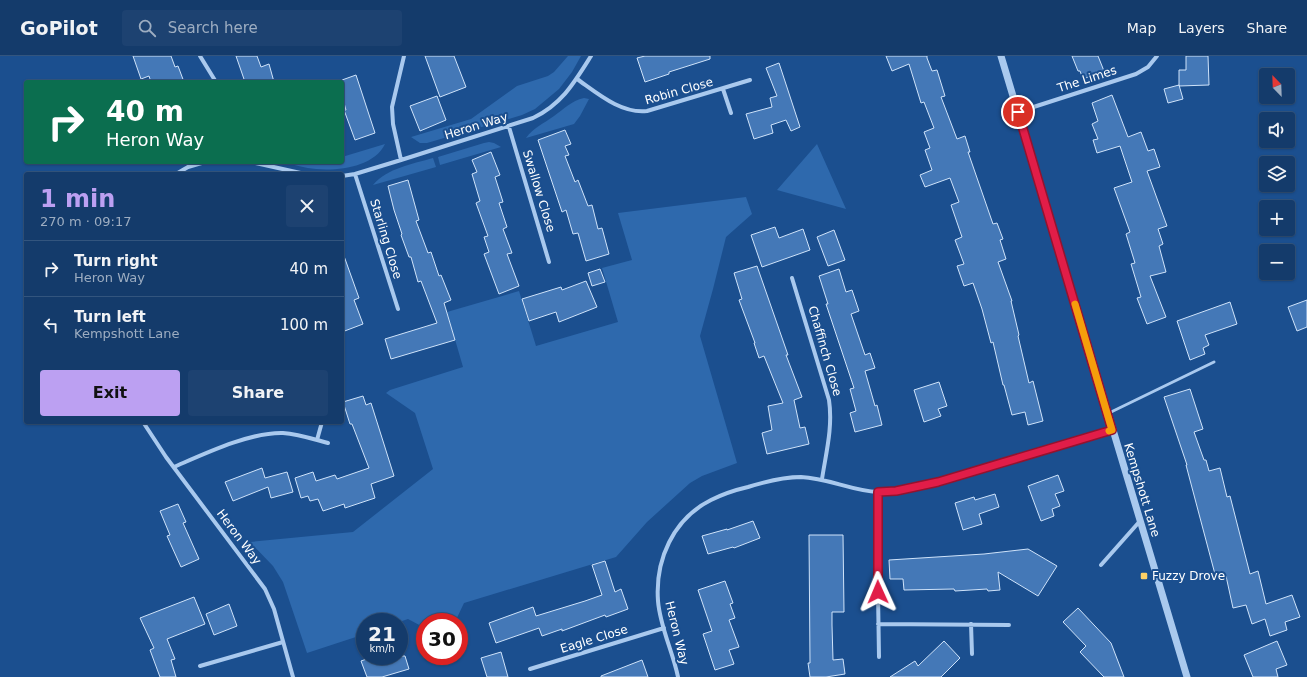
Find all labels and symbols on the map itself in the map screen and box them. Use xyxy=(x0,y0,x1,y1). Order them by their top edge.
street label: The Limes xyxy=(1055,63,1118,95)
north arrow xyxy=(1259,68,1295,104)
street label: Robin Close xyxy=(643,75,715,107)
pin xyxy=(1001,95,1035,129)
street label: Heron Way xyxy=(443,110,509,142)
street label: Swallow Close xyxy=(520,148,558,234)
street label: Starling Close xyxy=(367,197,405,281)
street label: Chaffinch Close xyxy=(805,304,845,398)
street label: Kempshott Lane xyxy=(1121,441,1163,539)
street label: Heron Way xyxy=(214,507,264,567)
place label: Fuzzy Drove xyxy=(1152,569,1225,583)
position arrow xyxy=(857,571,899,613)
marker: Fuzzy Drove xyxy=(1139,571,1149,581)
street label: Heron Way xyxy=(662,600,692,666)
speed limit sign: 30 xyxy=(416,613,468,665)
street label: Eagle Close xyxy=(559,622,629,656)

